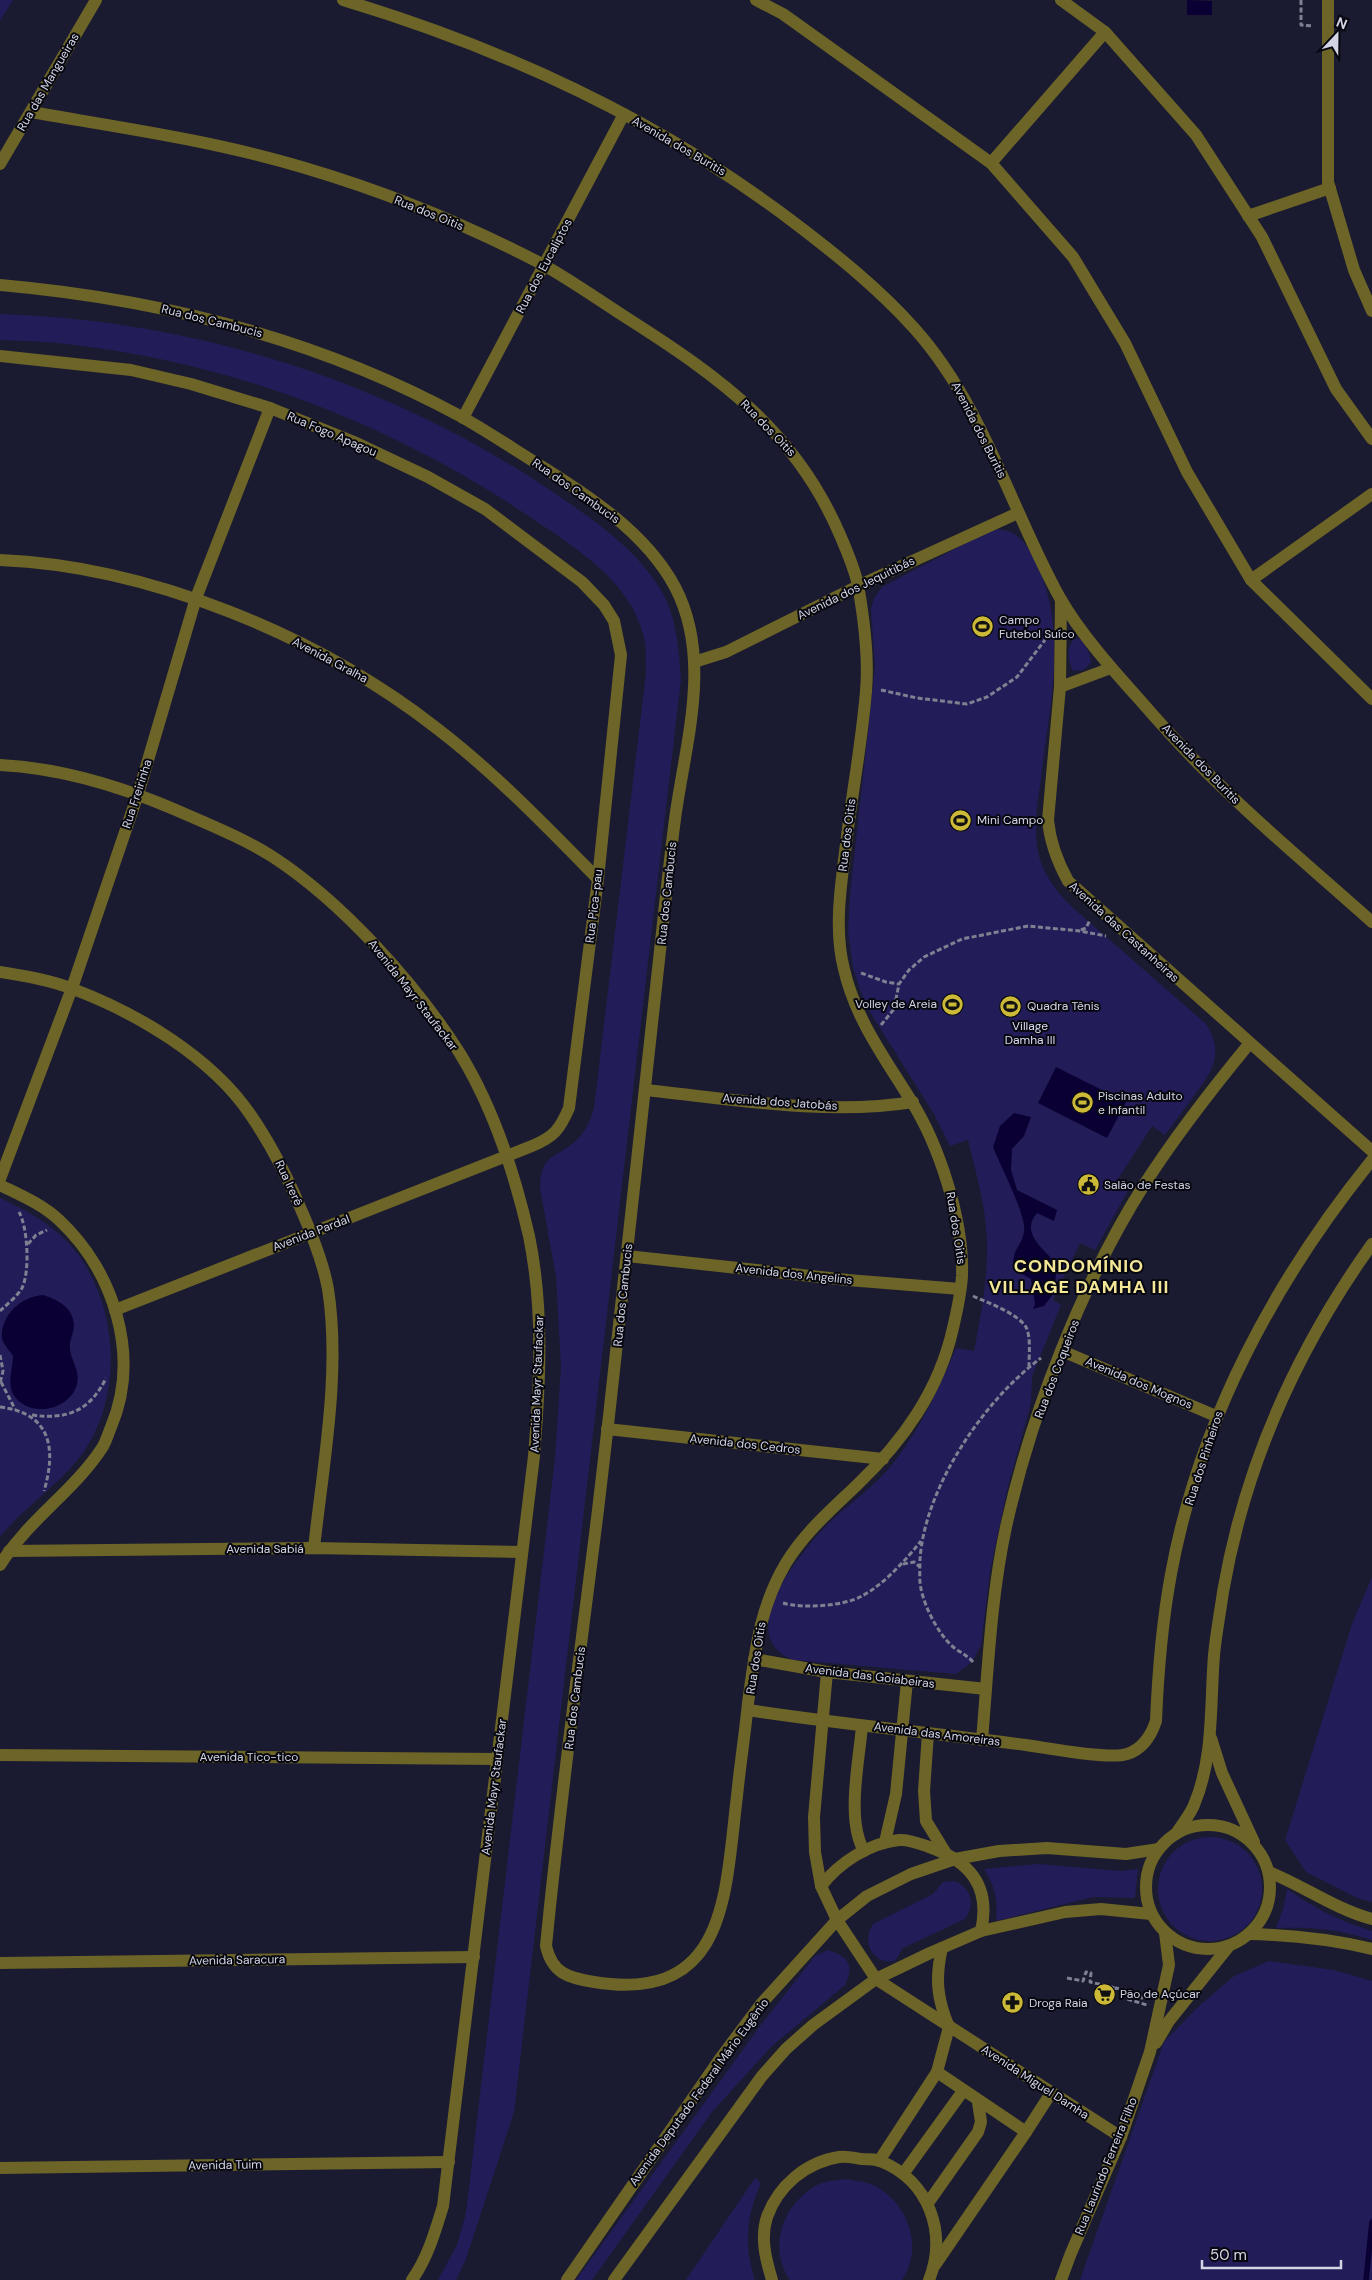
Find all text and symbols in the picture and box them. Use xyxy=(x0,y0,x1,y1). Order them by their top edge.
north arrow xyxy=(1312,10,1362,60)
text: N xyxy=(1334,13,1350,33)
street label: Rua das Mangueiras xyxy=(13,30,83,134)
street label: Avenida dos Buritis xyxy=(629,113,729,179)
street label: Rua dos Oitis xyxy=(392,192,466,234)
street label: Rua dos Eucaliptos xyxy=(512,216,576,316)
street label: Rua dos Cambucis xyxy=(160,301,264,341)
street label: Avenida dos Buritis xyxy=(948,379,1010,481)
street label: Rua dos Oitis xyxy=(737,396,799,460)
street label: Rua Fogo Apagou xyxy=(285,408,379,460)
street label: Rua dos Cambucis xyxy=(529,455,623,527)
street label: Avenida dos Jequitibás xyxy=(795,553,917,623)
place label: Campo Futebol Suíco xyxy=(999,612,1075,642)
sports icon: Campo Futebol Suíco xyxy=(971,615,995,639)
street label: Avenida Gralha xyxy=(289,633,371,687)
street label: Avenida dos Buritis xyxy=(1158,720,1244,808)
street label: Rua Freirinha xyxy=(118,757,156,831)
street label: Rua dos Oitis xyxy=(835,798,859,872)
sports icon: Mini Campo xyxy=(949,808,973,832)
place label: Mini Campo xyxy=(977,812,1043,828)
street label: Rua dos Cambucis xyxy=(654,841,680,945)
street label: Rua Pica-pau xyxy=(582,868,606,944)
street label: Avenida das Castanheiras xyxy=(1065,878,1183,986)
street label: Avenida Mayr Staufackar xyxy=(364,936,462,1054)
sports icon: Volley de Areia xyxy=(941,992,965,1016)
sports icon: Quadra Tênis xyxy=(999,994,1023,1018)
place label: Volley de Areia xyxy=(855,996,937,1012)
place label: Quadra Tênis xyxy=(1027,998,1100,1014)
park label: Village Damha III xyxy=(1005,1018,1055,1048)
place label: Piscinas Adulto e Infantil xyxy=(1098,1088,1183,1118)
street label: Avenida dos Jatobás xyxy=(722,1090,838,1114)
sports icon: Piscinas Adulto e Infantil xyxy=(1070,1091,1094,1115)
street label: Rua Irerê xyxy=(271,1158,307,1209)
public building icon: Salão de Festas xyxy=(1076,1173,1100,1197)
place label: Salão de Festas xyxy=(1104,1177,1191,1193)
street label: Rua dos Oitis xyxy=(942,1191,970,1265)
street label: Avenida Pardal xyxy=(270,1211,352,1255)
street label: Rua dos Cambucis xyxy=(610,1243,636,1347)
district label: CONDOMÍNIO VILLAGE DAMHA III xyxy=(989,1254,1169,1299)
street label: Avenida dos Angelins xyxy=(735,1260,853,1288)
street label: Avenida Mayr Staufackar xyxy=(527,1315,547,1453)
street label: Rua dos Coqueiros xyxy=(1031,1317,1083,1421)
street label: Avenida dos Mognos xyxy=(1083,1353,1195,1413)
street label: Rua dos Pinheiros xyxy=(1181,1409,1227,1507)
street label: Avenida dos Cedros xyxy=(689,1430,801,1458)
street label: Avenida Sabiá xyxy=(226,1541,304,1557)
street label: Rua dos Oitis xyxy=(742,1621,770,1695)
street label: Rua dos Cambucis xyxy=(561,1646,589,1750)
street label: Avenida das Goiabeiras xyxy=(804,1660,936,1692)
street label: Avenida Mayr Staufackar xyxy=(478,1717,510,1856)
street label: Avenida das Amoreiras xyxy=(873,1718,1001,1750)
street label: Avenida Tico-tico xyxy=(200,1749,298,1765)
street label: Avenida Saracura xyxy=(189,1951,285,1969)
supermarket icon: Pão de Açúcar xyxy=(1092,1982,1116,2006)
place label: Pão de Açúcar xyxy=(1120,1986,1201,2002)
pharmacy icon: Droga Raia xyxy=(1001,1991,1025,2015)
street label: Avenida Deputado Federal Mário Eugênio xyxy=(626,1995,772,2189)
place label: Droga Raia xyxy=(1029,1995,1088,2011)
street label: Avenida Miguel Damha xyxy=(978,2041,1092,2123)
street label: Rua Laurindo Ferreira Filho xyxy=(1071,2095,1141,2237)
street label: Avenida Tuim xyxy=(188,2156,262,2174)
scale bar xyxy=(1202,2238,1341,2270)
text: 50 m xyxy=(1210,2245,1247,2265)

